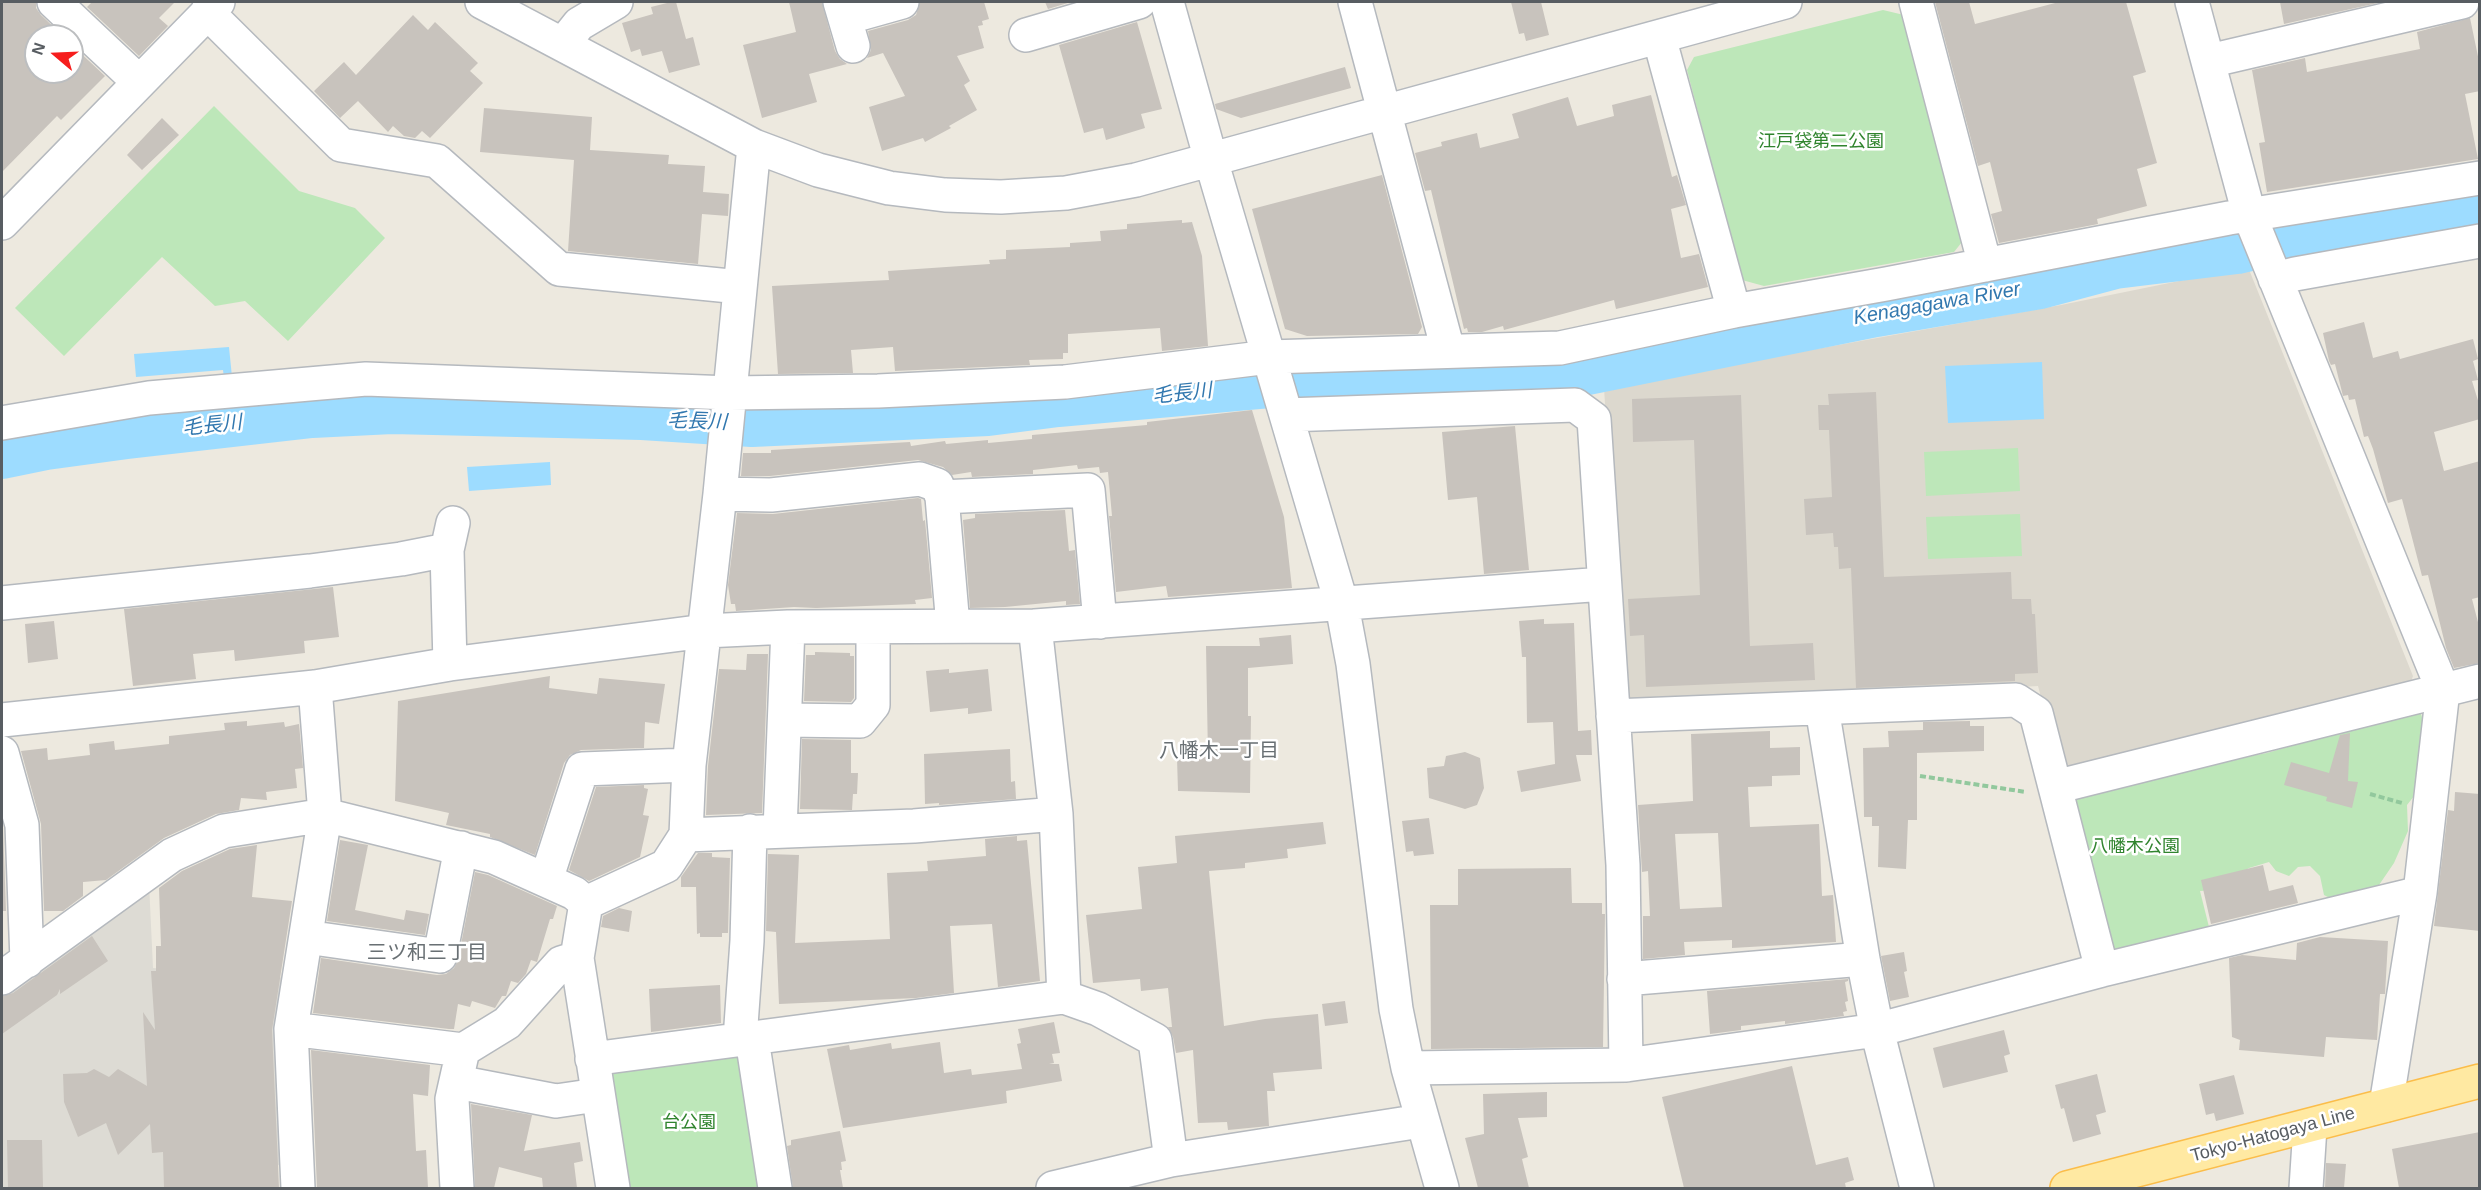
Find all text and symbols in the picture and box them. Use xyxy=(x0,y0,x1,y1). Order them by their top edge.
north arrow xyxy=(24,24,84,84)
text: N xyxy=(28,40,48,57)
park label: 江戸袋第二公園 xyxy=(1758,131,1884,153)
water label: Kenagagawa River xyxy=(1852,278,2022,330)
water label: 毛長川 xyxy=(1151,379,1213,409)
water label: 毛長川 xyxy=(667,409,727,435)
water label: 毛長川 xyxy=(181,411,243,441)
district label: 八幡木一丁目 xyxy=(1159,739,1279,763)
park label: 八幡木公園 xyxy=(2090,836,2180,858)
district label: 三ツ和三丁目 xyxy=(367,941,487,965)
street label: Tokyo-Hatogaya Line xyxy=(2189,1103,2357,1167)
park label: 台公園 xyxy=(662,1112,716,1134)

